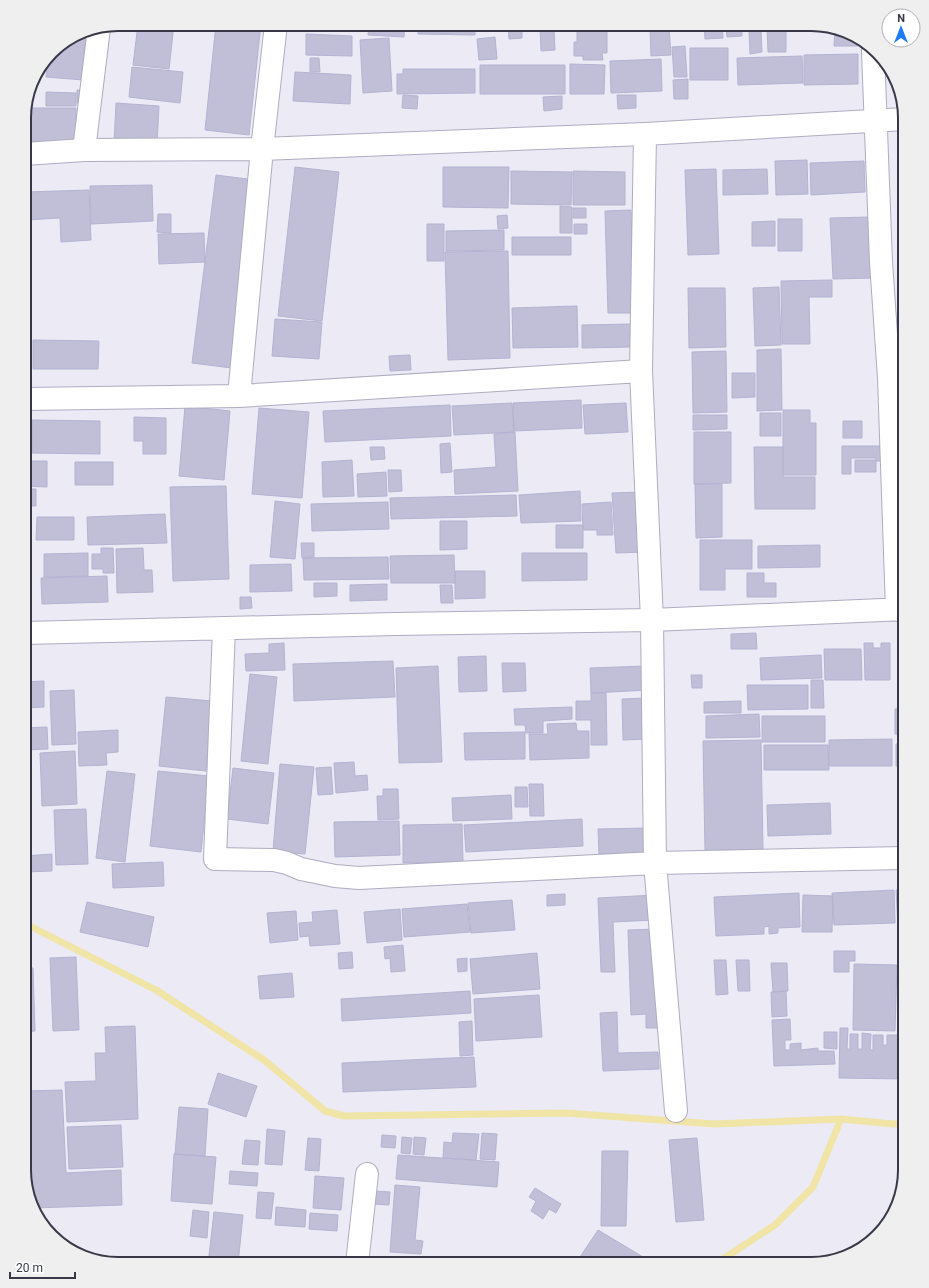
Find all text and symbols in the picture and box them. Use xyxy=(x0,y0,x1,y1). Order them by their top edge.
north arrow xyxy=(881,8,921,48)
text: N xyxy=(897,12,905,25)
scale bar xyxy=(10,1254,75,1280)
text: 20 m xyxy=(16,1261,43,1275)

